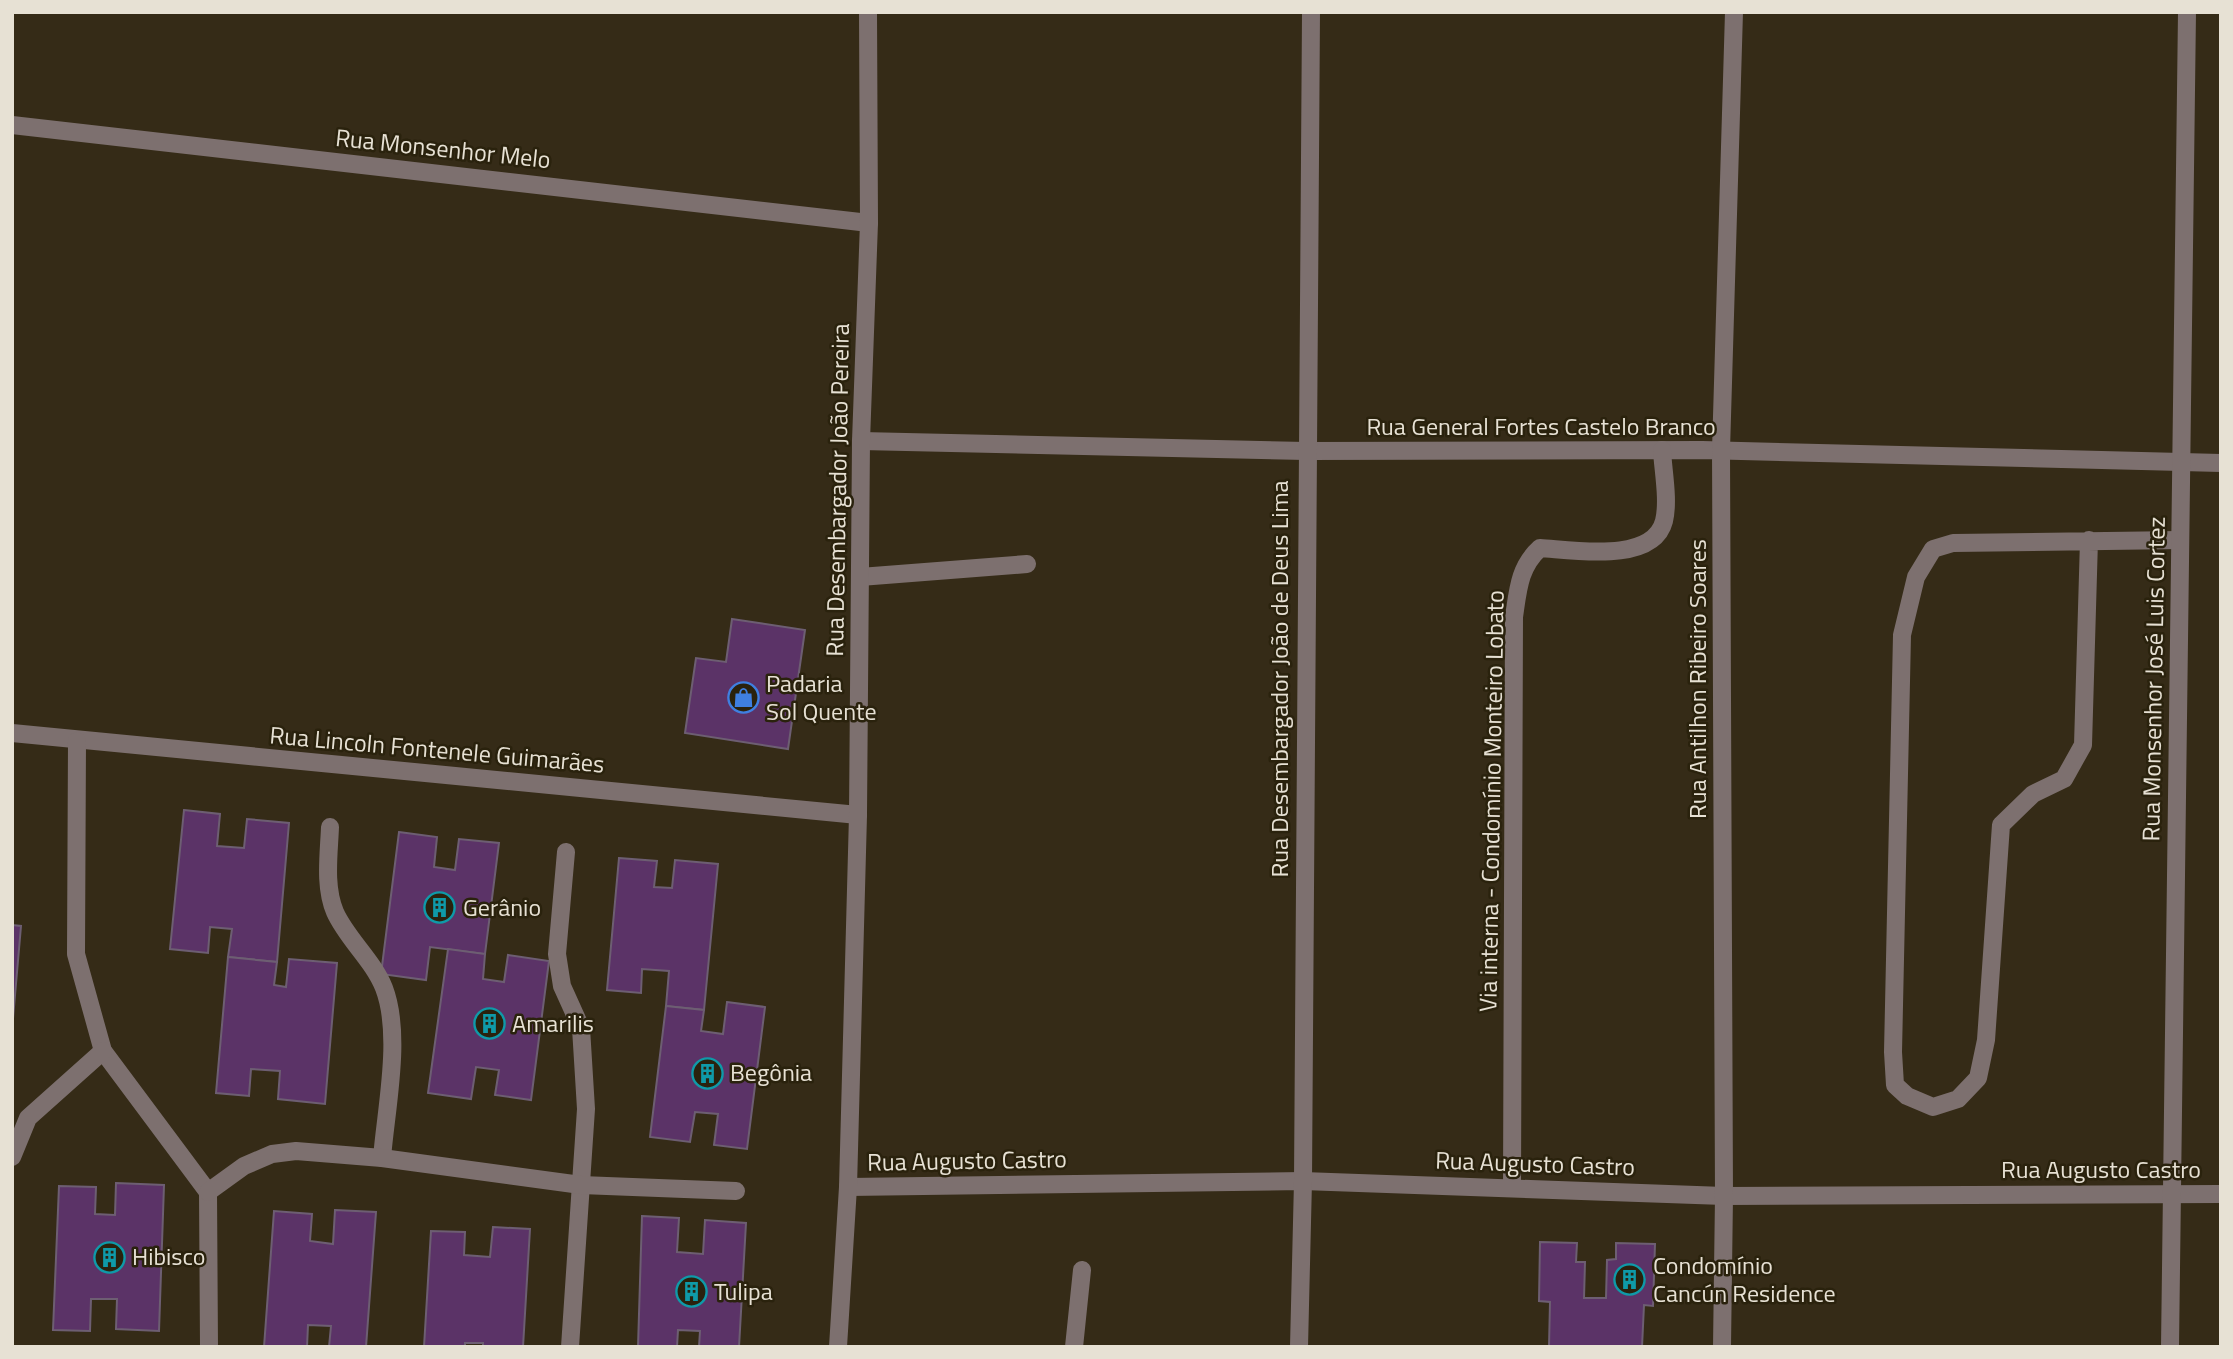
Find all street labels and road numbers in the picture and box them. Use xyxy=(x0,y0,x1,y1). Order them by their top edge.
street label: Rua Monsenhor Melo xyxy=(334,119,552,177)
street label: Rua Desembargador João Pereira xyxy=(816,323,858,657)
street label: Rua General Fortes Castelo Branco xyxy=(1366,408,1716,444)
street label: Rua Desembargador João de Deus Lima xyxy=(1261,481,1297,877)
street label: Rua Monsenhor José Luis Cortez xyxy=(2132,516,2174,842)
street label: Rua Antilhon Ribeiro Soares xyxy=(1679,539,1715,819)
street label: Via interna - Condomínio Monteiro Lobato xyxy=(1469,590,1513,1012)
street label: Rua Lincoln Fontenele Guimarães xyxy=(268,716,606,782)
street label: Rua Augusto Castro xyxy=(867,1140,1067,1180)
street label: Rua Augusto Castro xyxy=(1435,1142,1636,1184)
street label: Rua Augusto Castro xyxy=(2001,1151,2201,1187)

